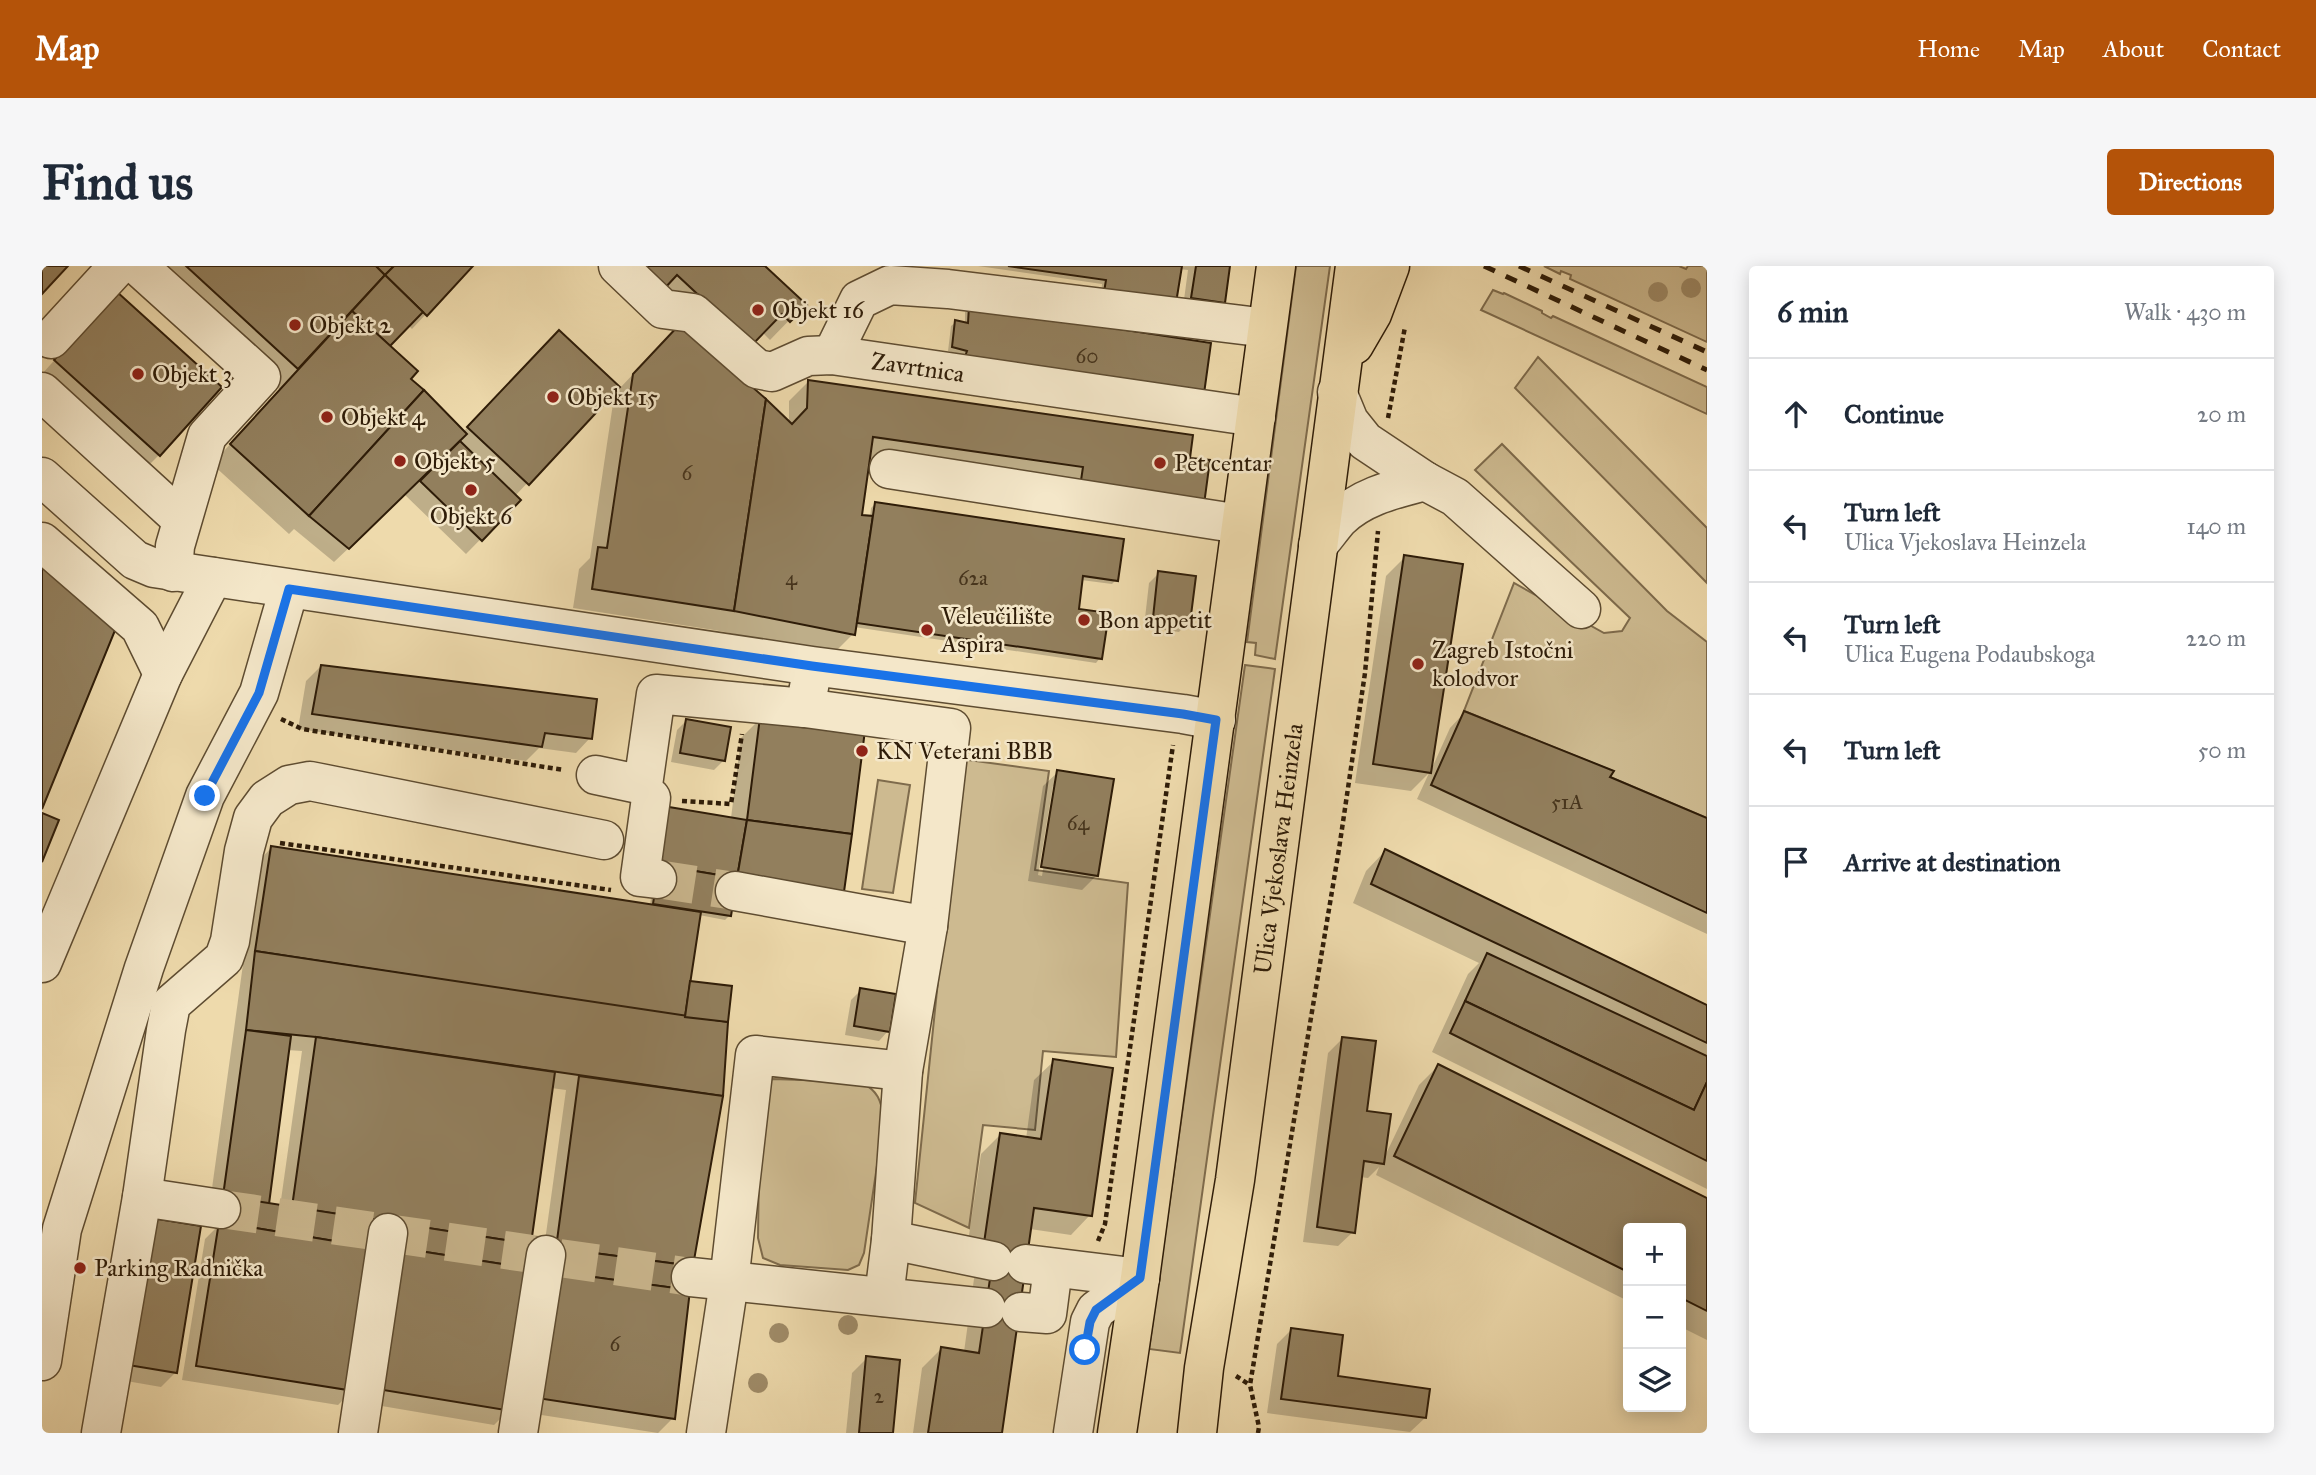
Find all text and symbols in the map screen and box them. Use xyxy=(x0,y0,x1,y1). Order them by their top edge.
text: Map xyxy=(35,29,99,69)
text: Home xyxy=(1917,34,1980,64)
text: Map xyxy=(2018,34,2065,64)
text: About xyxy=(2103,34,2164,64)
text: Contact xyxy=(2202,34,2281,64)
button: Directions xyxy=(2107,149,2274,215)
text: Find us xyxy=(42,153,193,212)
text: 6 min xyxy=(1777,294,1849,330)
place label: Objekt 16 xyxy=(772,295,865,325)
text: Walk · 430 m xyxy=(2124,298,2246,326)
marker: Objekt 16 xyxy=(750,302,766,318)
place label: Objekt 2 xyxy=(309,310,391,340)
marker: Objekt 2 xyxy=(287,317,303,333)
house number: 60 xyxy=(1076,343,1099,369)
street label: Zavrtnica xyxy=(869,346,967,389)
place label: Objekt 3 xyxy=(152,359,232,389)
marker: Objekt 3 xyxy=(130,366,146,382)
place label: Objekt 15 xyxy=(567,382,658,412)
marker: Objekt 15 xyxy=(545,389,561,405)
icon: ahead xyxy=(1777,395,1815,433)
text: Continue xyxy=(1844,398,1944,430)
text: 20 m xyxy=(2197,400,2246,428)
place label: Objekt 4 xyxy=(341,402,425,432)
marker: Objekt 4 xyxy=(319,409,335,425)
place label: Objekt 5 xyxy=(414,446,496,476)
place label: Pet centar xyxy=(1174,448,1271,478)
marker: Objekt 5 xyxy=(392,453,408,469)
marker: Pet centar xyxy=(1152,455,1168,471)
house number: 6 xyxy=(682,460,694,486)
marker: Objekt 6 xyxy=(463,482,479,498)
text: Turn left xyxy=(1844,496,1940,528)
place label: Objekt 6 xyxy=(430,501,513,531)
icon: left xyxy=(1777,507,1815,545)
text: 140 m xyxy=(2186,512,2246,540)
text: Ulica Vjekoslava Heinzela xyxy=(1844,528,2086,556)
house number: 4 xyxy=(785,565,798,591)
house number: 62a xyxy=(958,565,988,591)
place label: Veleučilište Aspira xyxy=(940,601,1052,659)
place label: Bon appetit xyxy=(1098,605,1212,635)
text: Turn left xyxy=(1844,608,1940,640)
marker: Bon appetit xyxy=(1076,612,1092,628)
icon: left xyxy=(1777,619,1815,657)
marker: Veleučilište Aspira xyxy=(919,622,935,638)
text: 220 m xyxy=(2186,624,2246,652)
place label: Zagreb Istočni kolodvor xyxy=(1432,635,1574,693)
text: Ulica Eugena Podaubskoga xyxy=(1844,640,2095,668)
marker: Zagreb Istočni kolodvor xyxy=(1410,656,1426,672)
street label: Ulica Vjekoslava Heinzela xyxy=(1247,721,1310,976)
icon: left xyxy=(1777,731,1815,769)
text: Turn left xyxy=(1844,734,1940,766)
place label: KN Veterani BBB xyxy=(876,736,1053,766)
text: 50 m xyxy=(2198,736,2246,764)
marker: KN Veterani BBB xyxy=(854,743,870,759)
route end xyxy=(189,780,220,811)
house number: 51A xyxy=(1551,789,1583,815)
house number: 64 xyxy=(1067,810,1091,836)
icon: arrive xyxy=(1777,843,1815,881)
text: Arrive at destination xyxy=(1844,846,2061,878)
map controls xyxy=(1623,1223,1686,1412)
button: + xyxy=(1623,1223,1686,1286)
place label: Parking Radnička xyxy=(94,1253,264,1283)
marker: Parking Radnička xyxy=(72,1260,88,1276)
button: − xyxy=(1623,1286,1686,1349)
house number: 6 xyxy=(610,1331,622,1357)
route start xyxy=(1069,1334,1100,1365)
button: layers xyxy=(1623,1349,1686,1412)
house number: 2 xyxy=(874,1383,885,1409)

